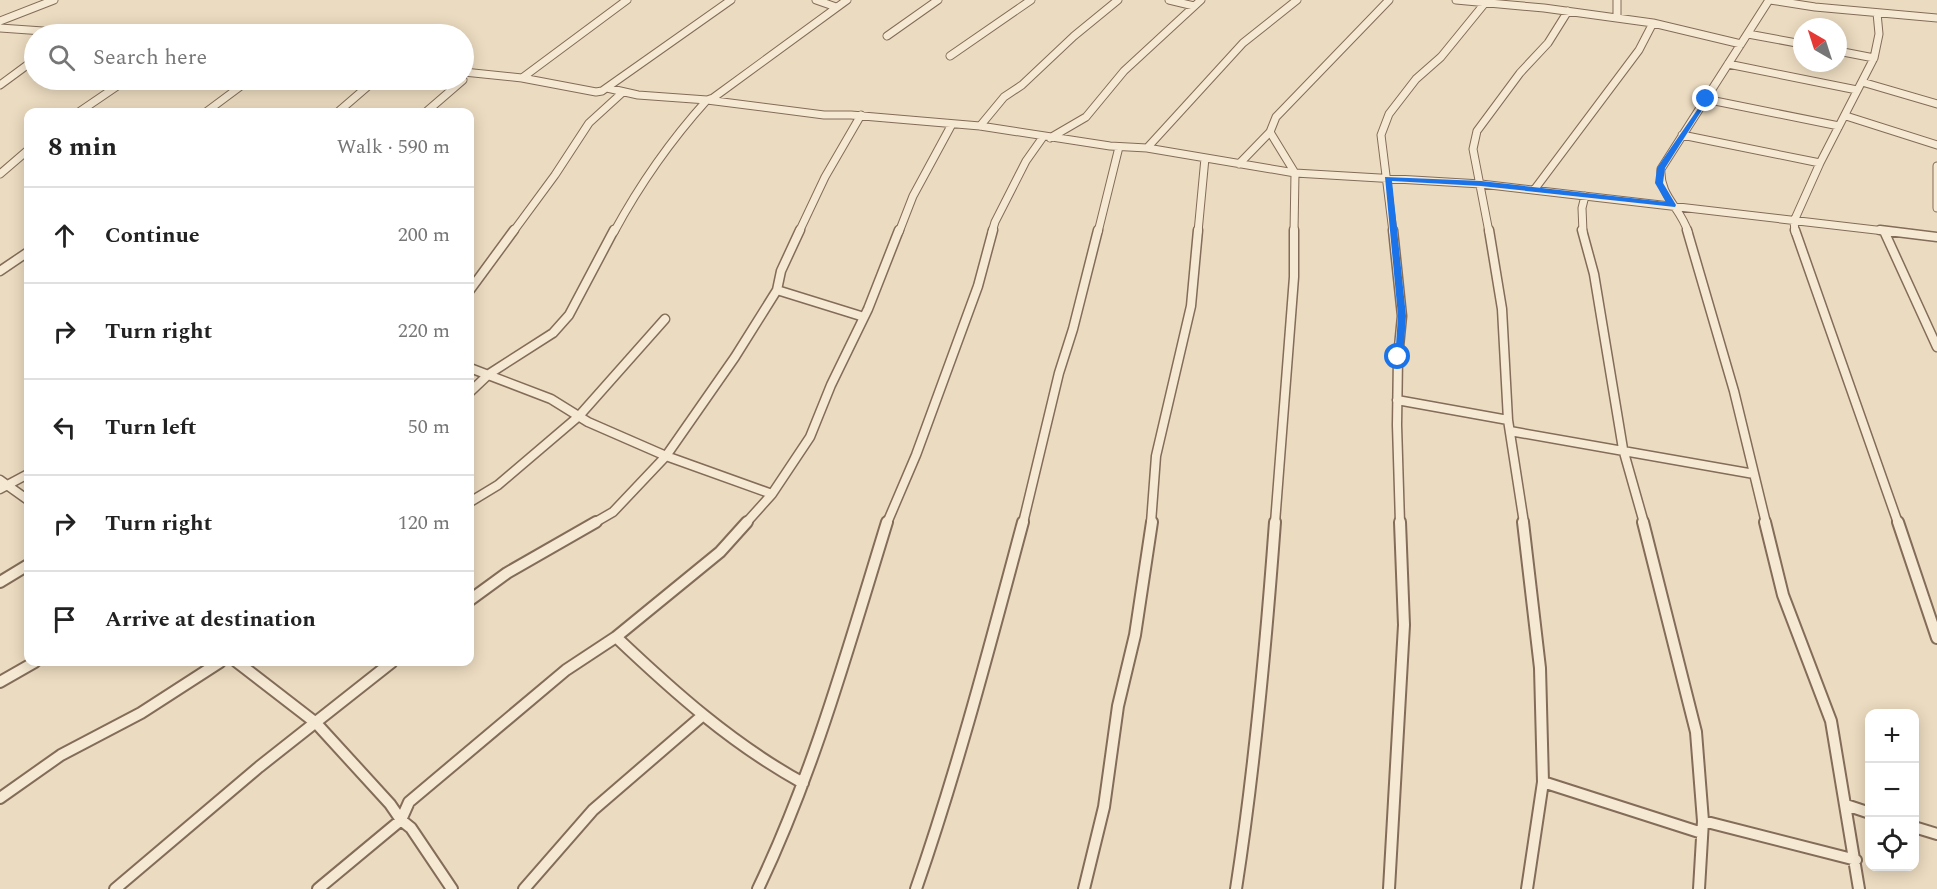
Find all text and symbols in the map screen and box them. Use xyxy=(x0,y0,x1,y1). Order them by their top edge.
north arrow xyxy=(1793,18,1847,72)
search box xyxy=(24,24,474,90)
icon: search xyxy=(45,41,78,74)
text: Search here xyxy=(93,41,207,74)
route end xyxy=(1692,85,1718,111)
text: 8 min xyxy=(48,127,117,167)
text: Walk · 590 m xyxy=(337,132,450,162)
icon: ahead xyxy=(48,219,81,252)
text: Continue xyxy=(105,219,200,252)
text: 200 m xyxy=(398,220,450,250)
icon: right xyxy=(48,315,81,348)
text: Turn right xyxy=(105,315,212,348)
text: 220 m xyxy=(398,316,450,346)
route start xyxy=(1384,343,1410,369)
icon: left xyxy=(48,411,81,444)
text: Turn left xyxy=(105,411,197,444)
text: 50 m xyxy=(408,412,450,442)
icon: right xyxy=(48,507,81,540)
text: Turn right xyxy=(105,507,212,540)
text: 120 m xyxy=(398,508,450,538)
icon: arrive xyxy=(48,603,81,636)
text: Arrive at destination xyxy=(105,603,316,636)
map controls xyxy=(1865,709,1919,871)
button: + xyxy=(1865,709,1919,763)
button: − xyxy=(1865,763,1919,817)
button: locate xyxy=(1865,817,1919,871)

